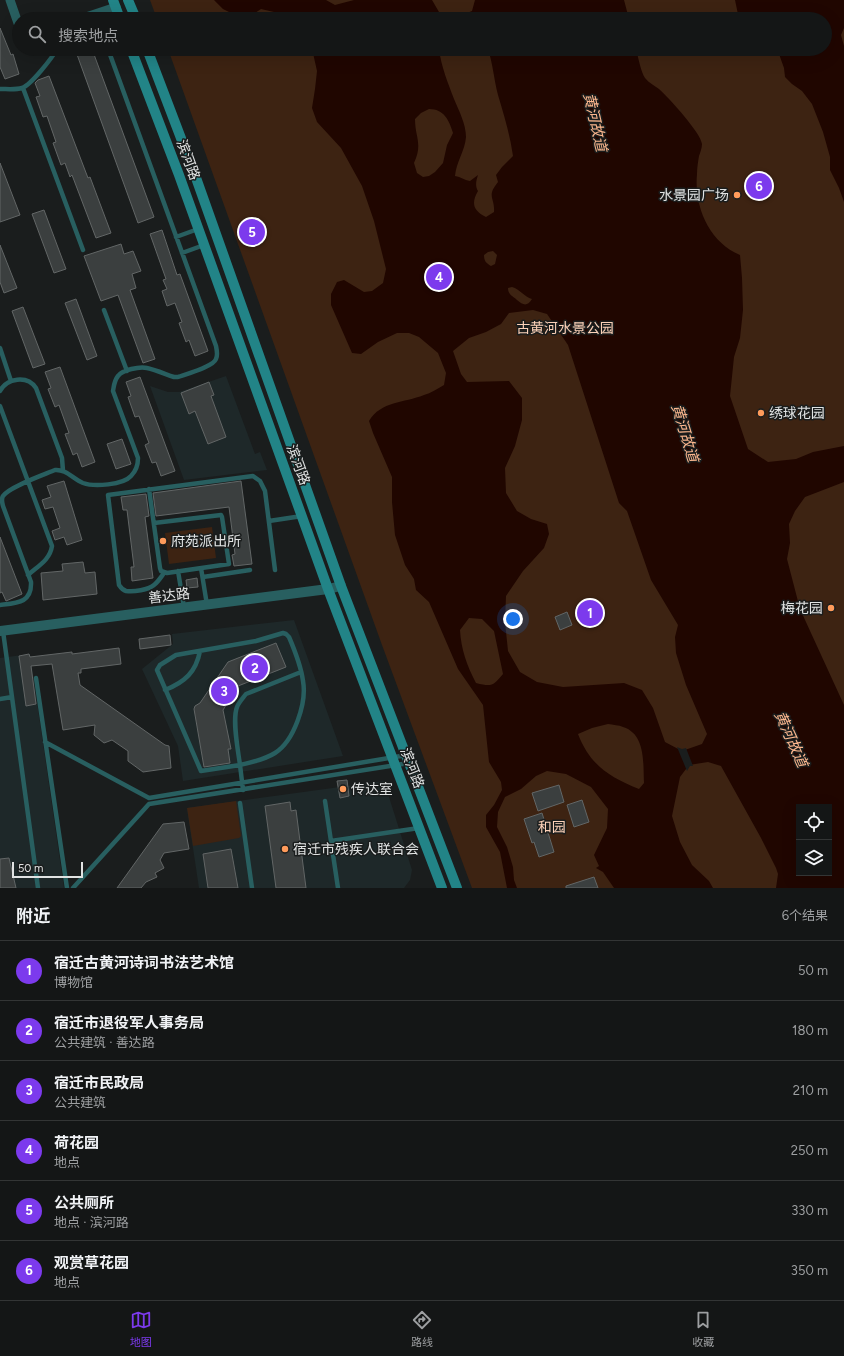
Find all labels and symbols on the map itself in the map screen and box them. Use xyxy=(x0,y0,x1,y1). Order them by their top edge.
water label: 黄河故道 xyxy=(579,91,611,155)
street label: 滨河路 xyxy=(173,137,203,183)
pin: 6 xyxy=(746,171,772,201)
place label: 水景园广场 xyxy=(659,187,729,204)
marker: 水景园广场 xyxy=(732,190,742,200)
pin: 5 xyxy=(239,217,265,247)
pin: 4 xyxy=(426,262,452,292)
park label: 古黄河水景公园 xyxy=(516,320,614,337)
water label: 黄河故道 xyxy=(668,402,703,466)
place label: 绣球花园 xyxy=(769,405,825,422)
marker: 绣球花园 xyxy=(756,408,766,418)
street label: 滨河路 xyxy=(283,442,313,488)
place label: 府苑派出所 xyxy=(171,533,241,550)
marker: 府苑派出所 xyxy=(158,536,168,546)
street label: 善达路 xyxy=(147,585,191,607)
pin: 1 xyxy=(577,598,603,628)
place label: 梅花园 xyxy=(781,600,823,617)
marker: 梅花园 xyxy=(826,603,836,613)
your location xyxy=(503,609,523,629)
pin: 2 xyxy=(242,653,268,683)
pin: 3 xyxy=(211,676,237,706)
water label: 黄河故道 xyxy=(771,708,812,772)
street label: 滨河路 xyxy=(397,745,427,791)
place label: 传达室 xyxy=(351,781,393,798)
marker: 传达室 xyxy=(338,784,348,794)
park label: 和园 xyxy=(538,819,566,836)
place label: 宿迁市残疾人联合会 xyxy=(293,841,419,858)
marker: 宿迁市残疾人联合会 xyxy=(280,844,290,854)
scale bar xyxy=(12,860,83,879)

